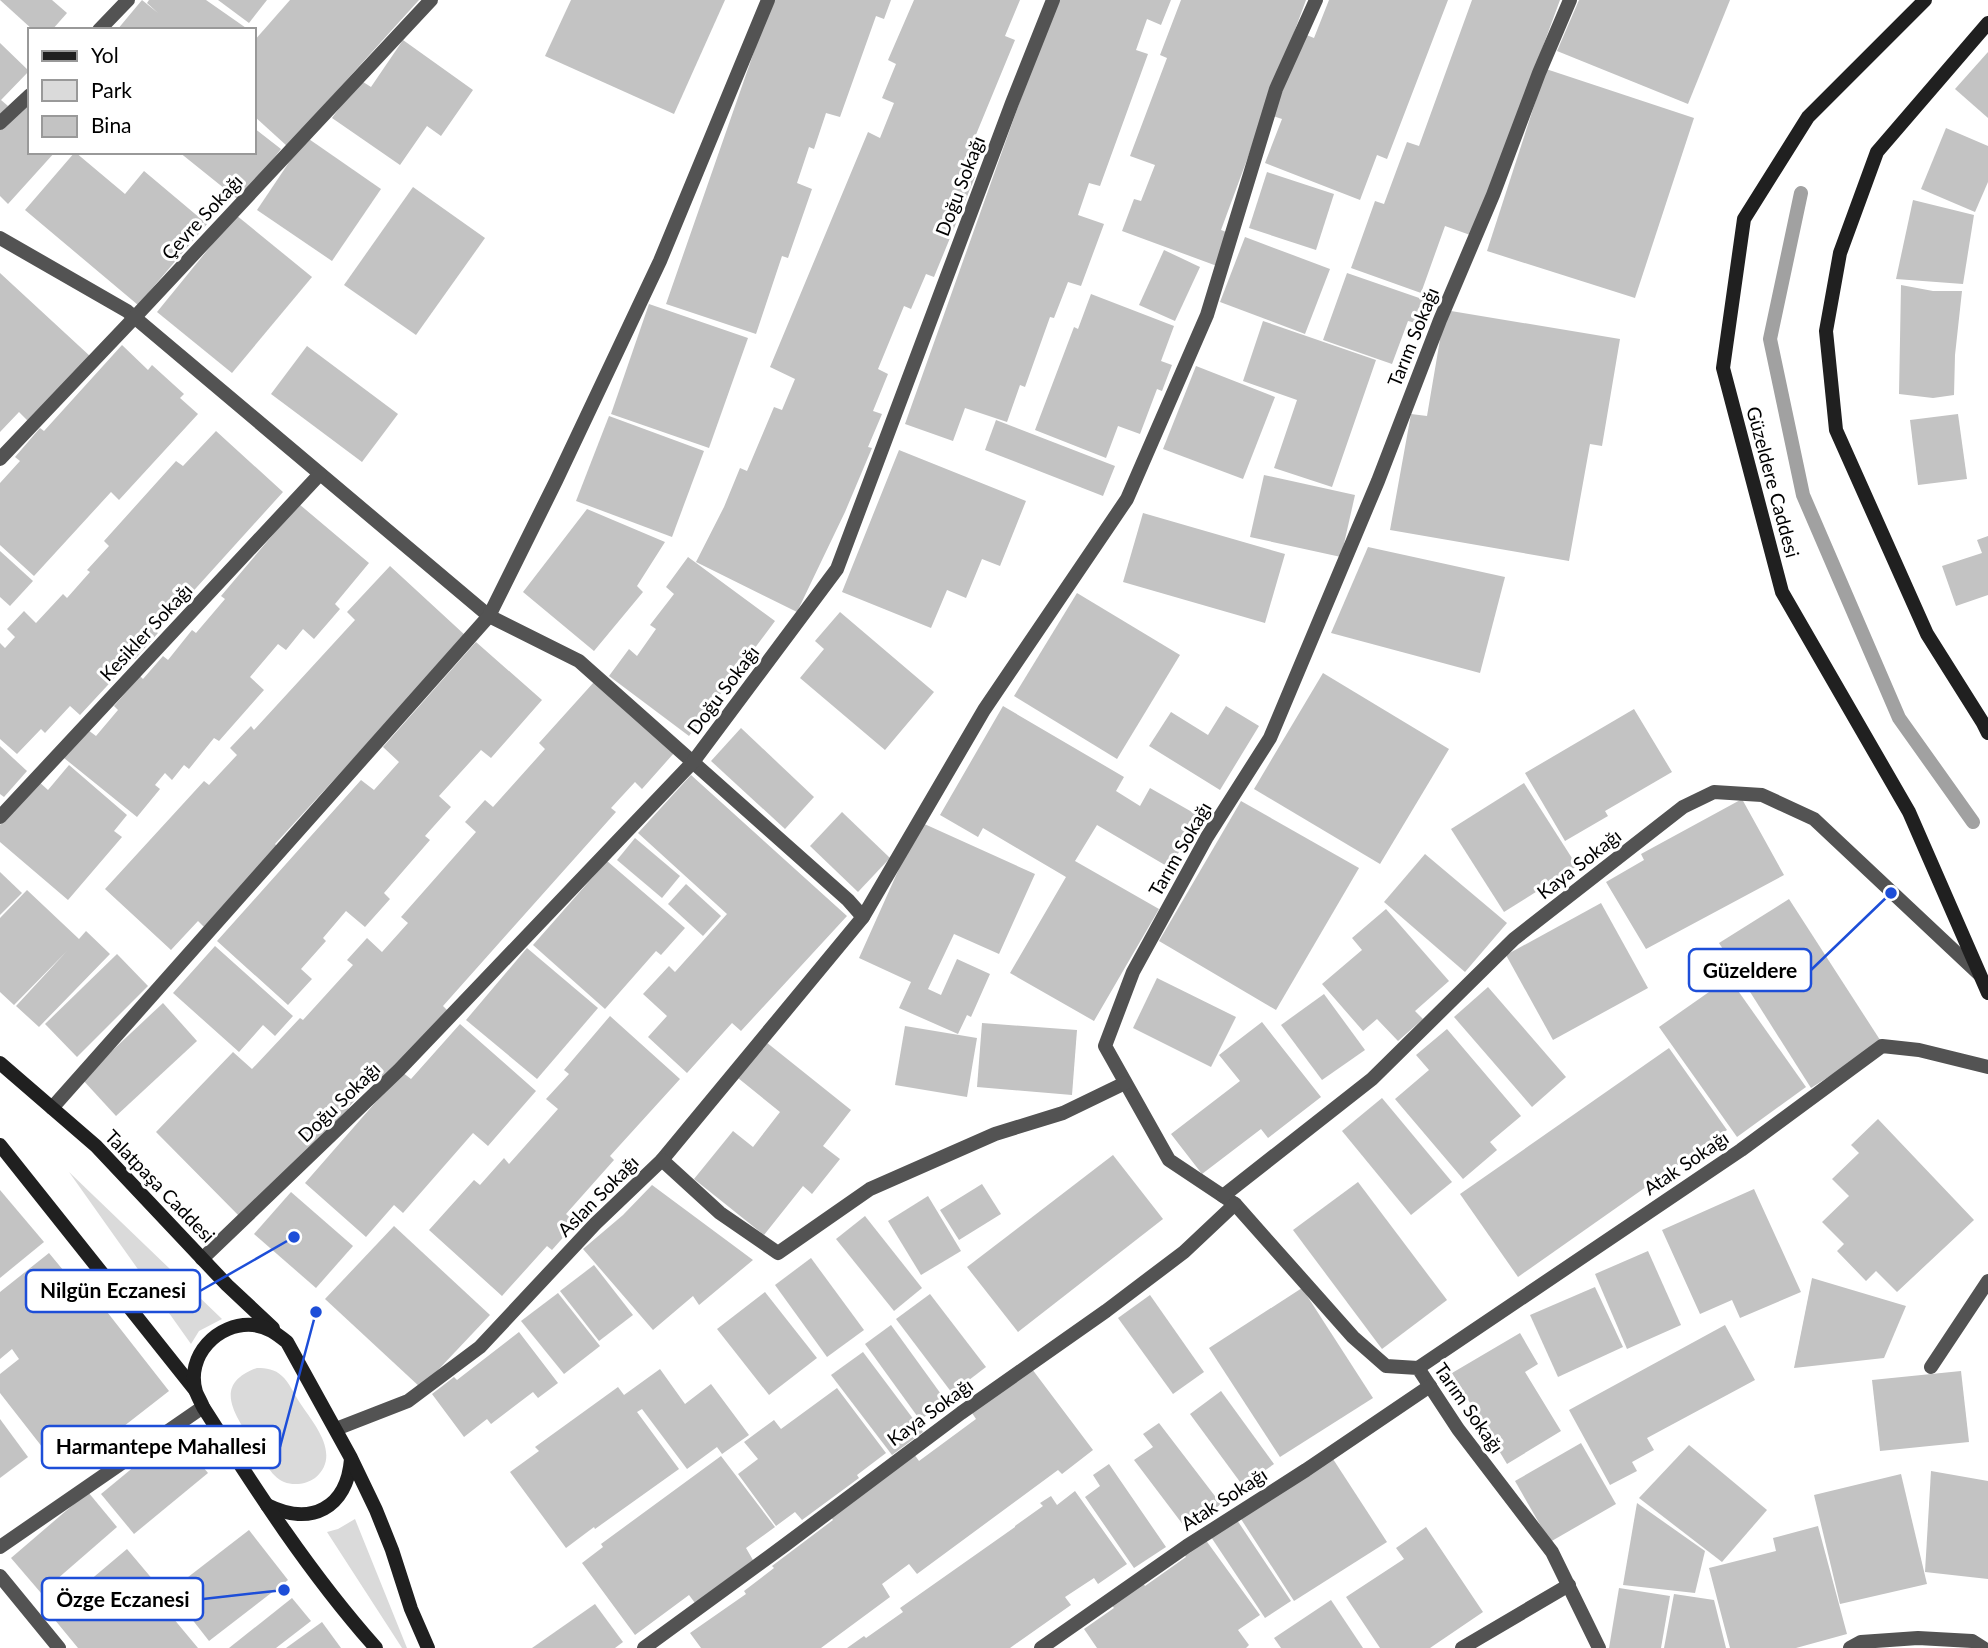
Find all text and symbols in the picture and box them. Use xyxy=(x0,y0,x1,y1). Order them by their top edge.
legend xyxy=(28,28,256,154)
text: Yol xyxy=(91,42,119,67)
text: Park xyxy=(91,77,132,102)
text: Bina xyxy=(91,112,132,137)
street label: Doğu Sokağı xyxy=(930,133,989,239)
street label: Çevre Sokağı xyxy=(156,169,247,264)
street label: Tarım Sokağı xyxy=(1382,284,1443,390)
street label: Güzeldere Caddesi xyxy=(1742,404,1805,560)
street label: Kesikler Sokağı xyxy=(95,578,197,685)
street label: Doğu Sokağı xyxy=(682,641,763,739)
street label: Tarım Sokağı xyxy=(1143,798,1216,900)
street label: Kaya Sokağı xyxy=(1532,824,1625,904)
callout: Güzeldere xyxy=(1689,949,1811,991)
text: Güzeldere xyxy=(1703,957,1797,982)
street label: Doğu Sokağı xyxy=(293,1057,384,1146)
street label: Talatpaşa Caddesi xyxy=(101,1124,220,1247)
street label: Atak Sokağı xyxy=(1639,1126,1733,1199)
street label: Aslan Sokağı xyxy=(552,1150,643,1241)
callout: Nilgün Eczanesi xyxy=(26,1270,200,1312)
text: Nilgün Eczanesi xyxy=(40,1277,186,1302)
street label: Tarım Sokağı xyxy=(1430,1358,1509,1457)
street label: Kaya Sokağı xyxy=(882,1373,977,1450)
callout: Harmantepe Mahallesi xyxy=(42,1426,280,1468)
text: Harmantepe Mahallesi xyxy=(56,1433,266,1458)
street label: Atak Sokağı xyxy=(1177,1462,1271,1535)
callout: Özge Eczanesi xyxy=(42,1578,203,1620)
text: Özge Eczanesi xyxy=(56,1586,190,1611)

